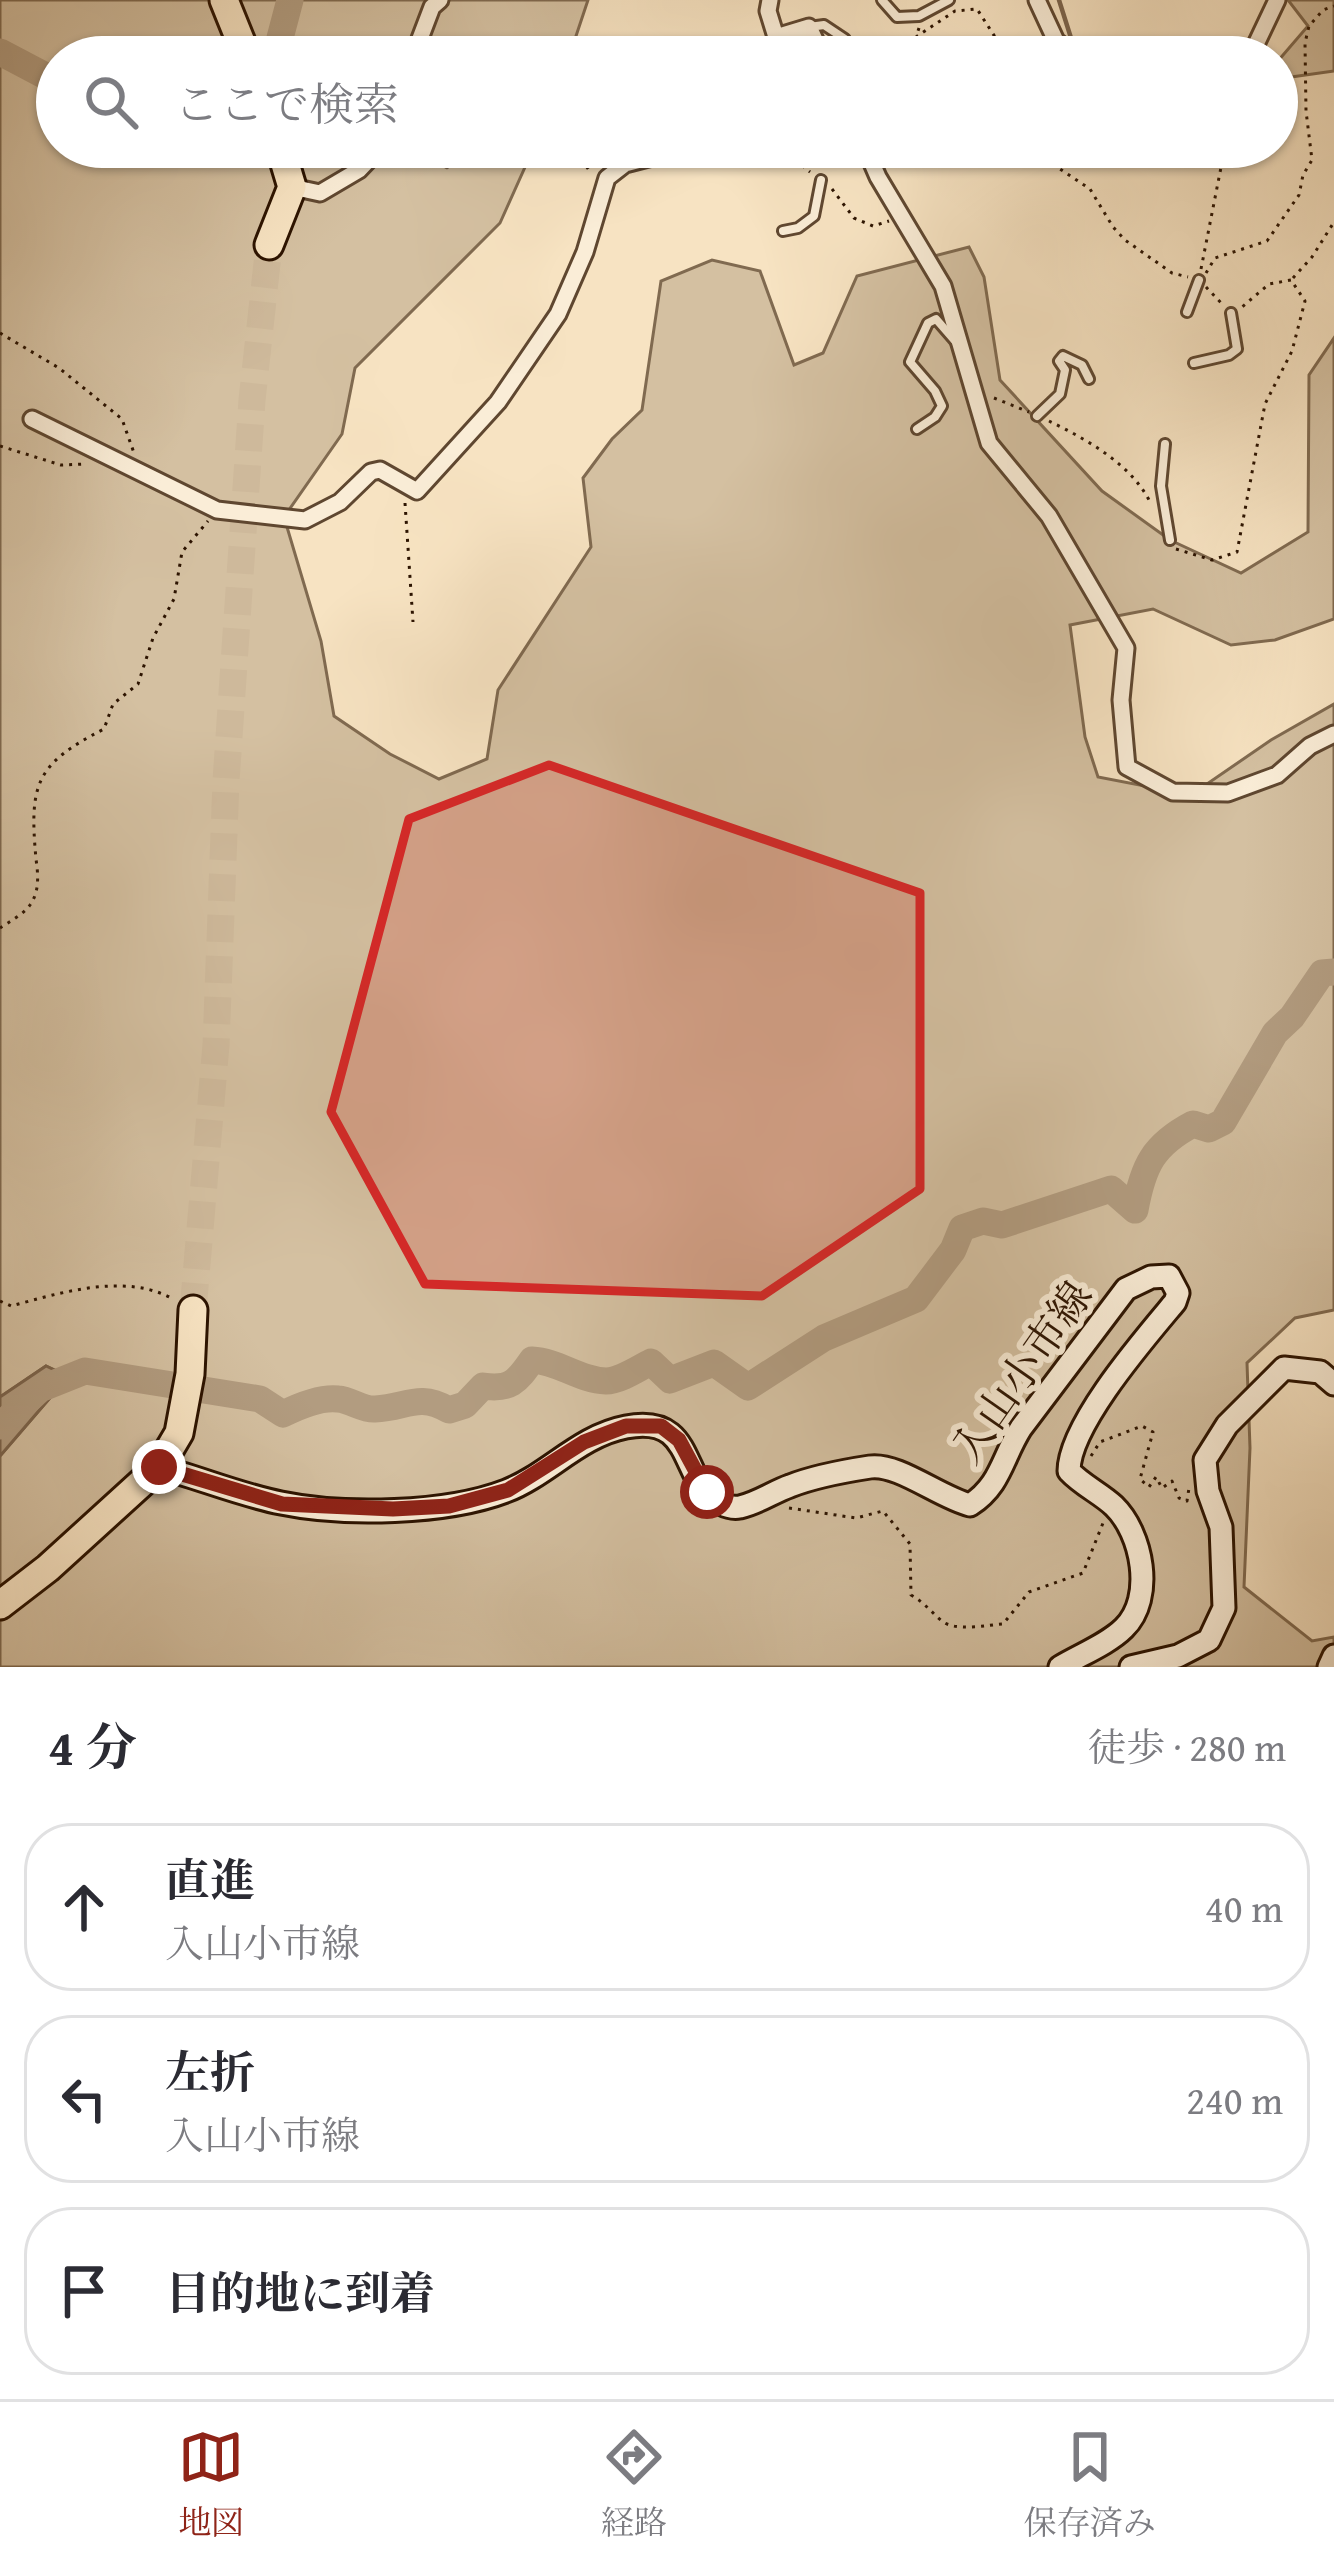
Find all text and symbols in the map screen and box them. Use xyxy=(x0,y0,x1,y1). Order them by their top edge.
search box xyxy=(36,36,1298,168)
icon: search xyxy=(78,69,144,135)
text: ここで検索 xyxy=(174,71,399,136)
street label: 入山小市線 xyxy=(935,1268,1106,1475)
route end xyxy=(132,1440,186,1494)
route start xyxy=(680,1465,734,1519)
text: 4 分 xyxy=(48,1709,137,1784)
text: 徒歩 · 280 m xyxy=(1088,1718,1286,1775)
text: 直進 xyxy=(165,1847,255,1912)
icon: ahead xyxy=(51,1874,117,1940)
text: 40 m xyxy=(1205,1879,1283,1936)
text: 入山小市線 xyxy=(165,1914,360,1971)
text: 左折 xyxy=(165,2039,255,2104)
icon: left xyxy=(51,2066,117,2132)
text: 240 m xyxy=(1186,2071,1283,2128)
text: 入山小市線 xyxy=(165,2106,360,2163)
icon: arrive xyxy=(51,2258,117,2324)
text: 目的地に到着 xyxy=(165,2260,435,2325)
tab: 地図 xyxy=(178,2424,244,2546)
tab: 経路 xyxy=(601,2424,667,2546)
tab: 保存済み xyxy=(1024,2424,1156,2546)

